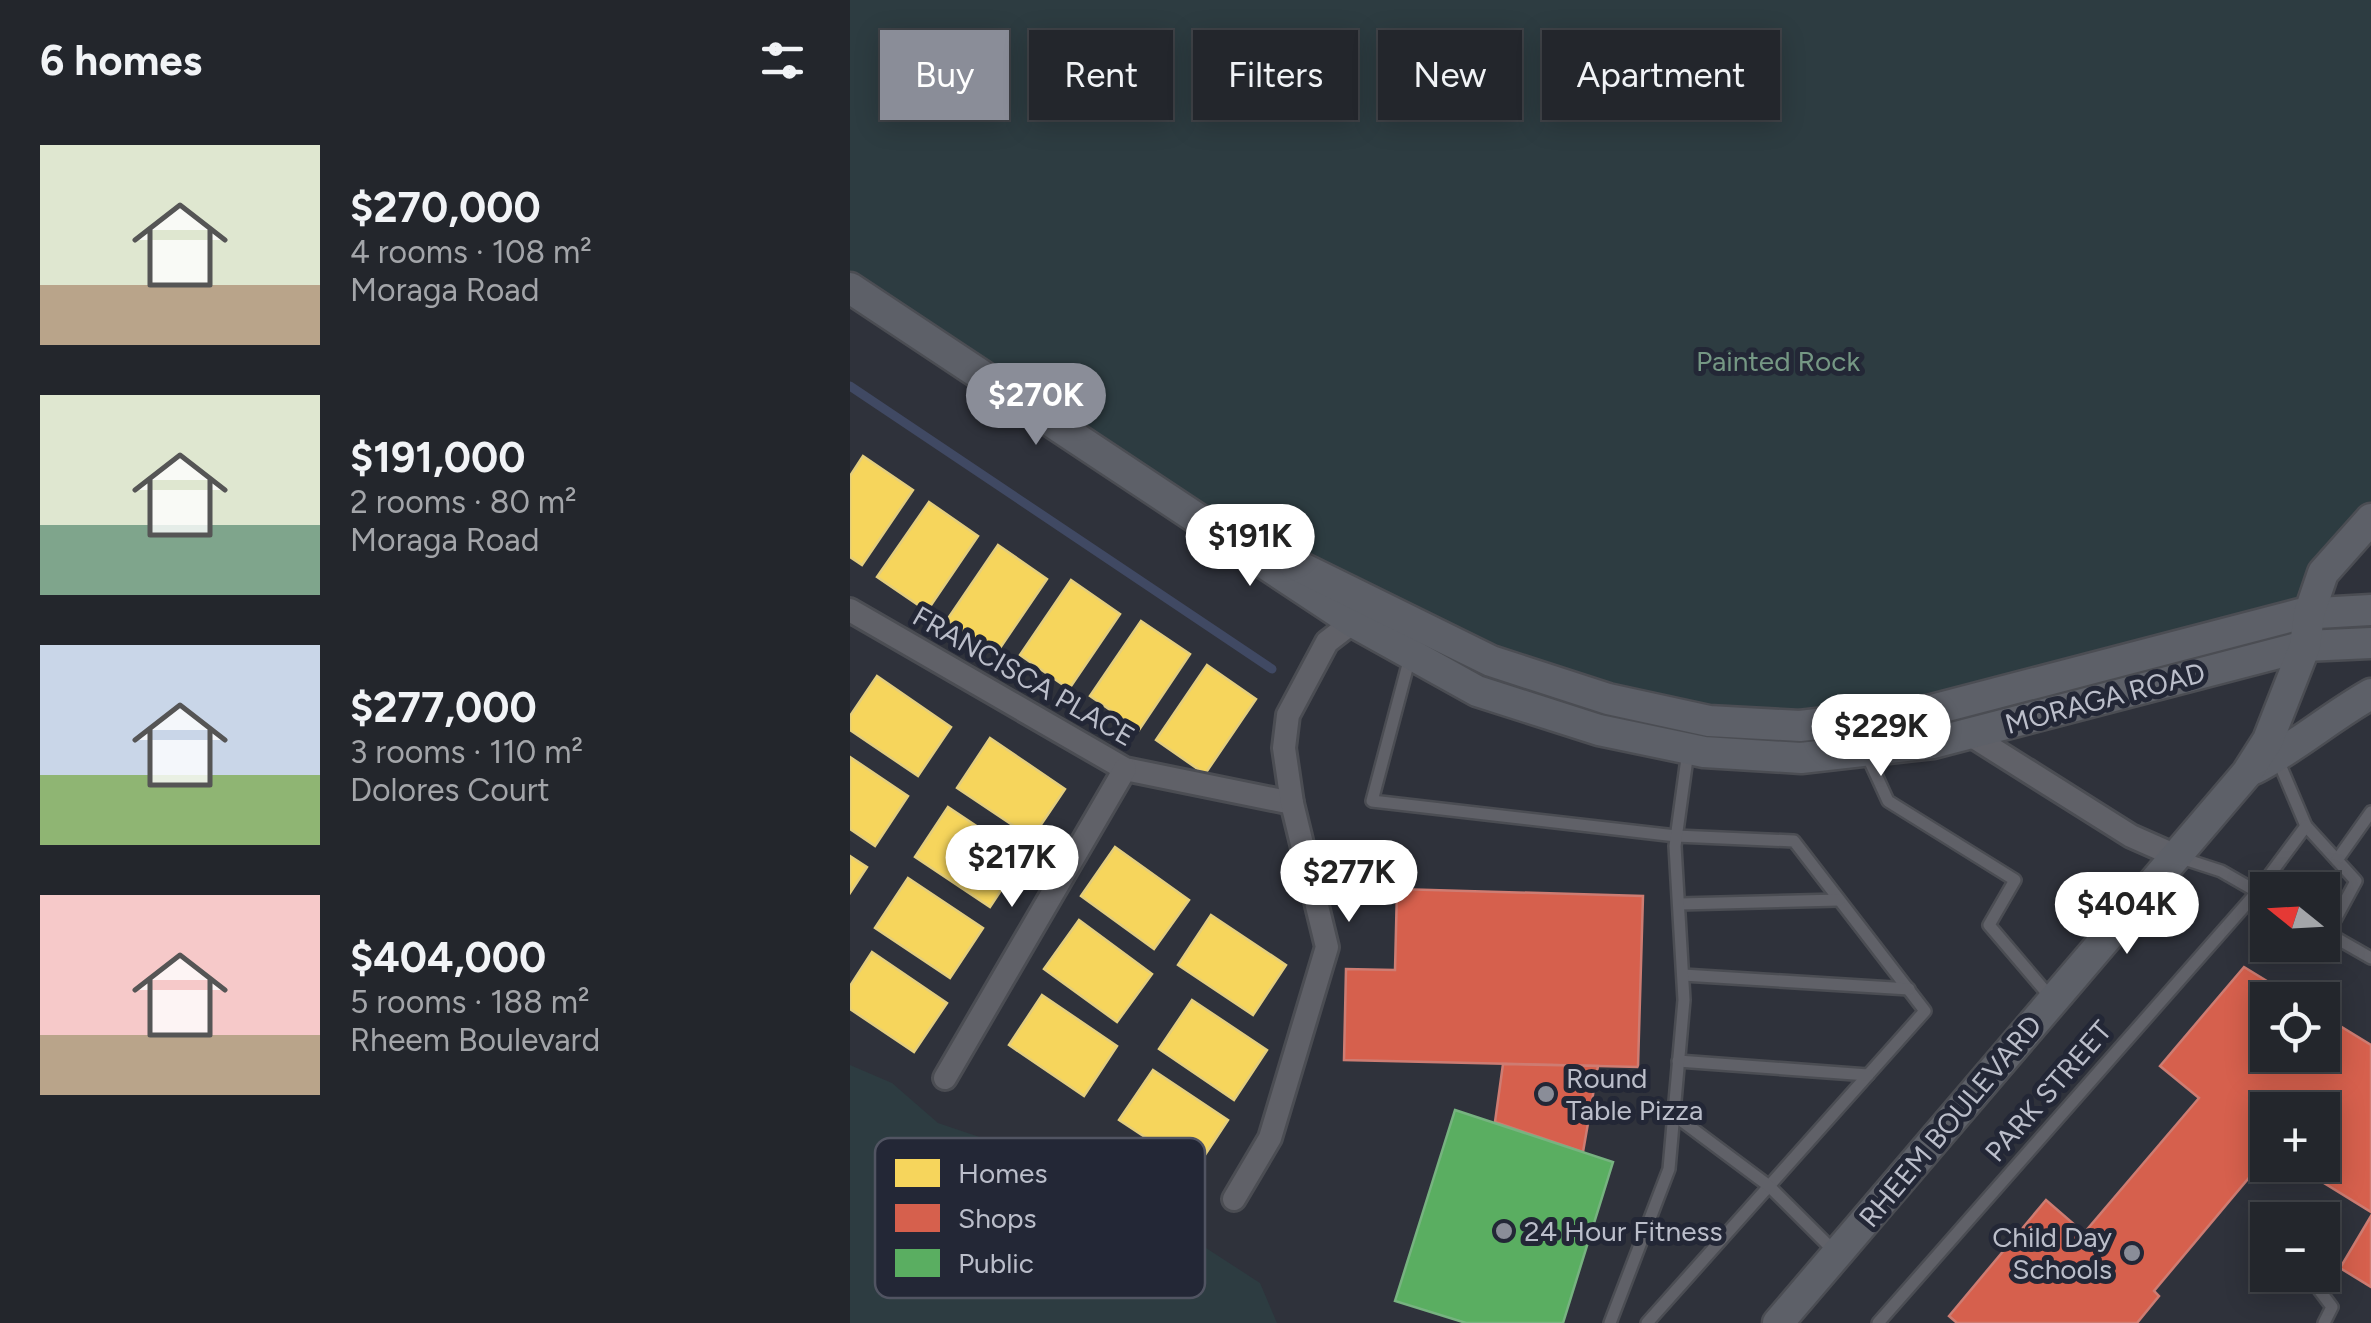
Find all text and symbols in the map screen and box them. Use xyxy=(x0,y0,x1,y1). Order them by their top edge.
chip: Buy xyxy=(880,30,1009,120)
chip: Rent xyxy=(1029,30,1173,120)
chip: Filters xyxy=(1193,30,1358,120)
chip: New xyxy=(1378,30,1522,120)
chip: Apartment xyxy=(1542,30,1780,120)
icon: filters xyxy=(755,33,810,88)
text: 6 homes xyxy=(40,35,202,86)
text: $270,000 xyxy=(350,182,541,233)
icon: home xyxy=(120,185,240,305)
text: 4 rooms · 108 m² xyxy=(350,233,592,271)
text: Moraga Road xyxy=(350,271,539,309)
park label: Painted Rock xyxy=(1696,344,1860,378)
pin: $270K xyxy=(966,363,1106,448)
text: $270K xyxy=(988,376,1084,414)
text: $191,000 xyxy=(350,432,526,483)
icon: home xyxy=(120,435,240,555)
text: 2 rooms · 80 m² xyxy=(350,483,577,521)
pin: $191K xyxy=(1180,504,1320,589)
text: $191K xyxy=(1208,517,1292,555)
text: Moraga Road xyxy=(350,521,539,559)
street label: FRANCISCA PLACE xyxy=(907,599,1141,753)
street label: MORAGA ROAD xyxy=(2001,655,2209,741)
text: $277,000 xyxy=(350,682,537,733)
icon: home xyxy=(120,685,240,805)
pin: $229K xyxy=(1811,694,1951,779)
text: $229K xyxy=(1834,707,1928,745)
text: 3 rooms · 110 m² xyxy=(350,733,583,771)
text: Dolores Court xyxy=(350,771,550,809)
pin: $217K xyxy=(942,825,1082,910)
text: $217K xyxy=(968,838,1056,876)
pin: $277K xyxy=(1279,840,1419,925)
text: $277K xyxy=(1302,853,1396,891)
pin: $404K xyxy=(2057,872,2197,957)
north arrow xyxy=(2250,872,2340,962)
map controls xyxy=(2250,872,2340,1292)
text: $404K xyxy=(2077,885,2177,923)
text: $404,000 xyxy=(350,932,546,983)
icon: home xyxy=(120,935,240,1055)
button: locate xyxy=(2250,982,2340,1072)
text: 5 rooms · 188 m² xyxy=(350,983,590,1021)
street label: RHEEM BOULEVARD xyxy=(1851,1008,2049,1234)
street label: PARK STREET xyxy=(1978,1013,2119,1168)
text: Rheem Boulevard xyxy=(350,1021,600,1059)
place label: Round Table Pizza xyxy=(1566,1061,1703,1127)
marker: Round Table Pizza xyxy=(1535,1083,1557,1105)
button: + xyxy=(2250,1092,2340,1182)
legend xyxy=(875,1138,1205,1298)
text: Homes xyxy=(958,1156,1047,1190)
text: Shops xyxy=(958,1201,1037,1235)
button: − xyxy=(2250,1202,2340,1292)
place label: 24 Hour Fitness xyxy=(1524,1214,1723,1248)
marker: 24 Hour Fitness xyxy=(1493,1220,1515,1242)
place label: Child Day Schools xyxy=(1992,1220,2112,1286)
marker: Child Day Schools xyxy=(2121,1242,2143,1264)
text: Public xyxy=(958,1246,1034,1280)

